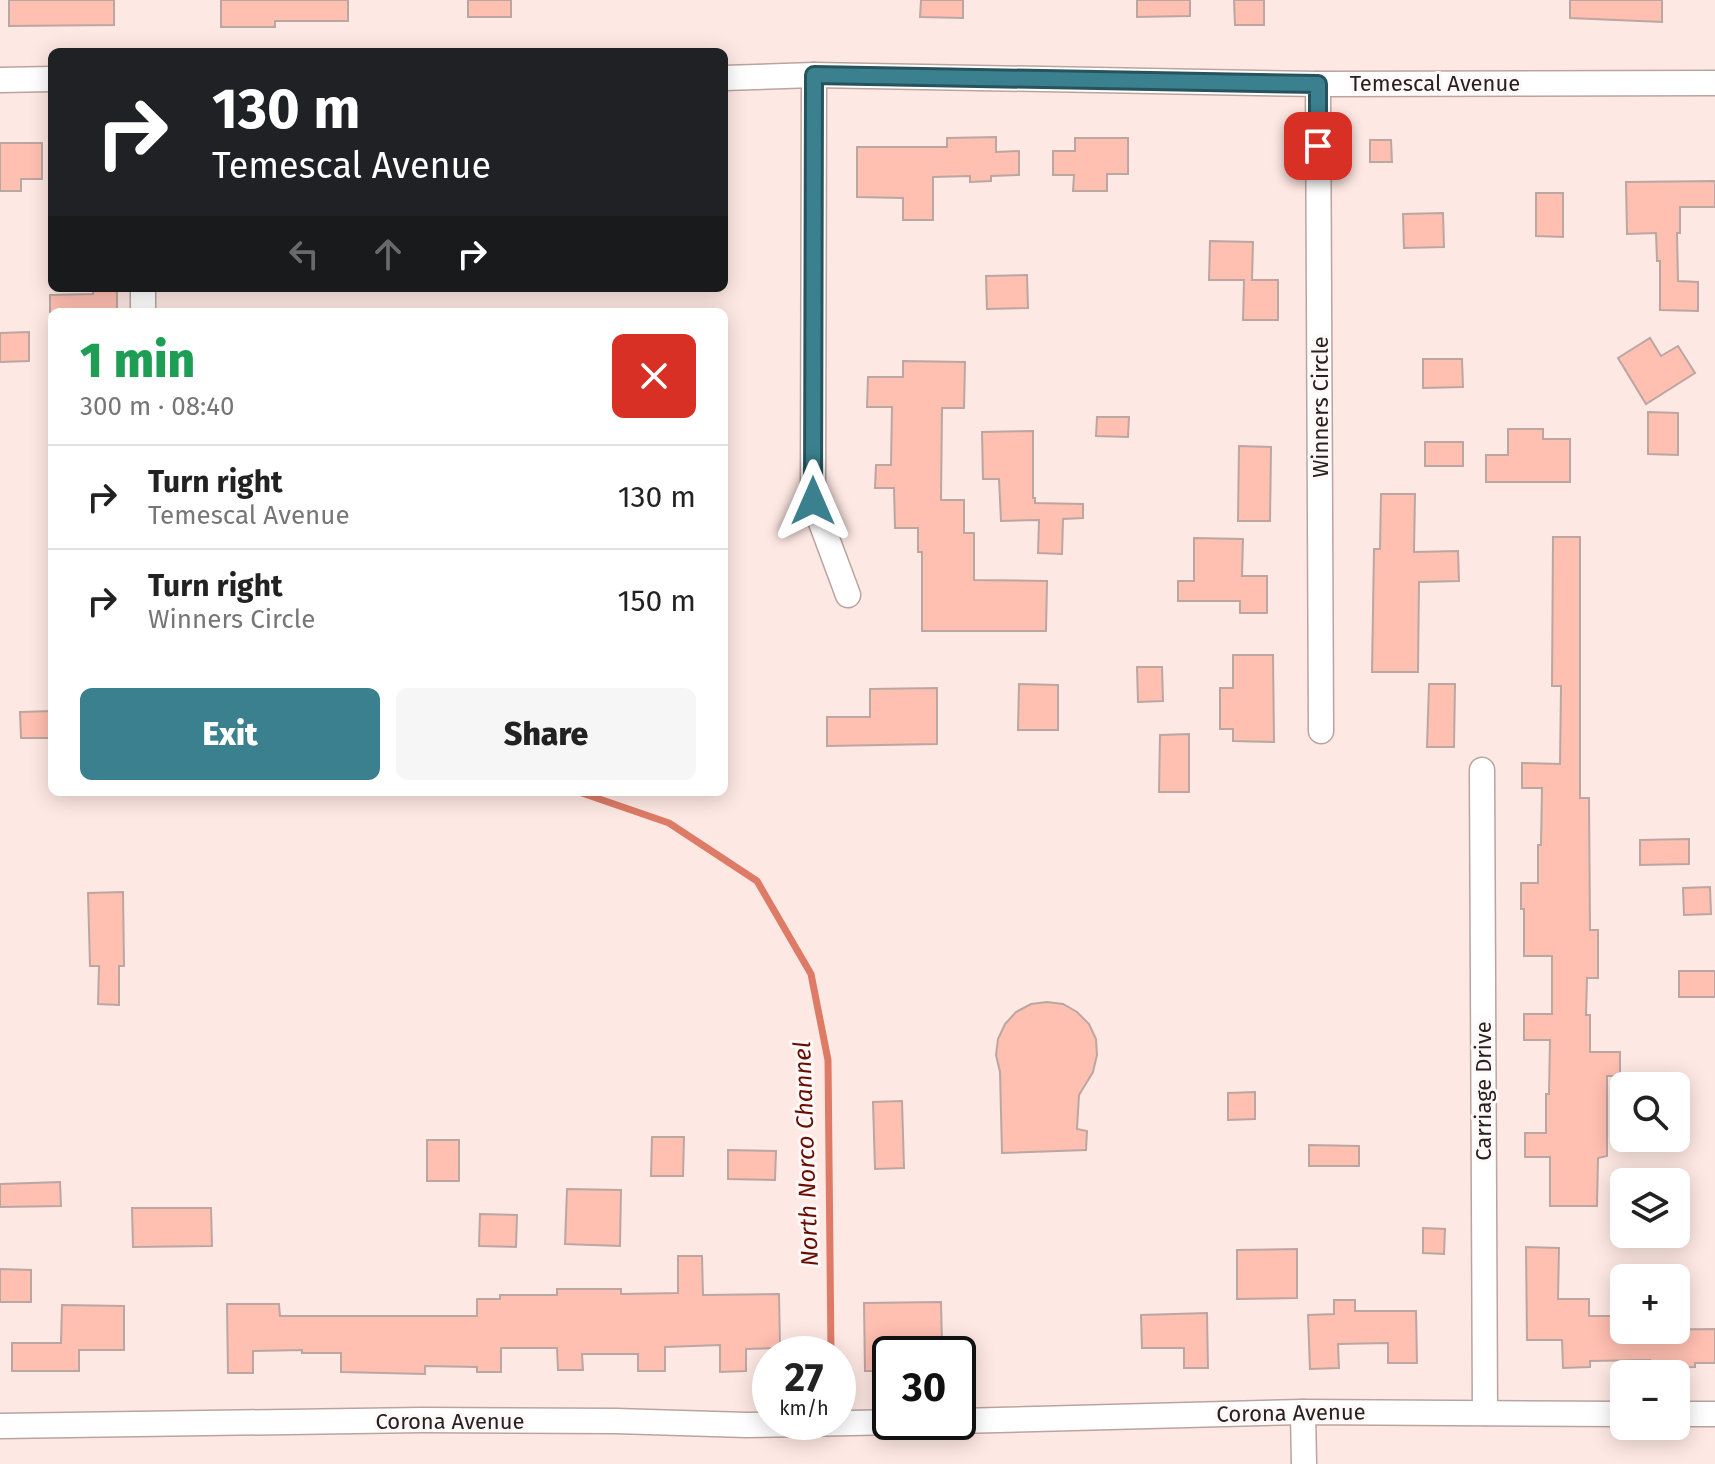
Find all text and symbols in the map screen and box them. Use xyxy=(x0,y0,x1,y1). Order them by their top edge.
street label: Temescal Avenue xyxy=(1350,70,1520,97)
text: 130 m xyxy=(212,76,360,143)
icon: right xyxy=(80,80,184,184)
pin xyxy=(1284,112,1352,180)
icon: arrive xyxy=(1296,124,1340,168)
text: Temescal Avenue xyxy=(212,144,491,188)
icon: left xyxy=(282,232,326,276)
icon: ahead xyxy=(366,232,410,276)
icon: right xyxy=(450,232,494,276)
text: 1 min xyxy=(80,332,195,390)
button: close xyxy=(612,334,696,418)
street label: Winners Circle xyxy=(1307,336,1334,478)
text: 300 m · 08:40 xyxy=(80,391,234,422)
position arrow xyxy=(771,459,855,543)
text: Turn right xyxy=(148,464,283,500)
icon: right xyxy=(80,475,124,519)
text: 130 m xyxy=(618,479,696,515)
text: Temescal Avenue xyxy=(148,500,350,531)
text: Turn right xyxy=(148,568,283,604)
icon: right xyxy=(80,579,124,623)
text: 150 m xyxy=(618,583,696,619)
text: Winners Circle xyxy=(148,604,315,635)
button: Exit xyxy=(80,688,380,780)
button: Share xyxy=(396,688,696,780)
street label: Carriage Drive xyxy=(1470,1021,1497,1161)
water label: North Norco Channel xyxy=(788,1041,824,1267)
map controls xyxy=(1610,1072,1690,1440)
button: search xyxy=(1610,1072,1690,1152)
button: layers xyxy=(1610,1168,1690,1248)
button: + xyxy=(1610,1264,1690,1344)
speed limit sign: 30 xyxy=(872,1336,976,1440)
text: 27 xyxy=(785,1354,824,1402)
button: − xyxy=(1610,1360,1690,1440)
text: km/h xyxy=(779,1396,829,1420)
street label: Corona Avenue xyxy=(1216,1398,1366,1428)
street label: Corona Avenue xyxy=(375,1408,525,1435)

